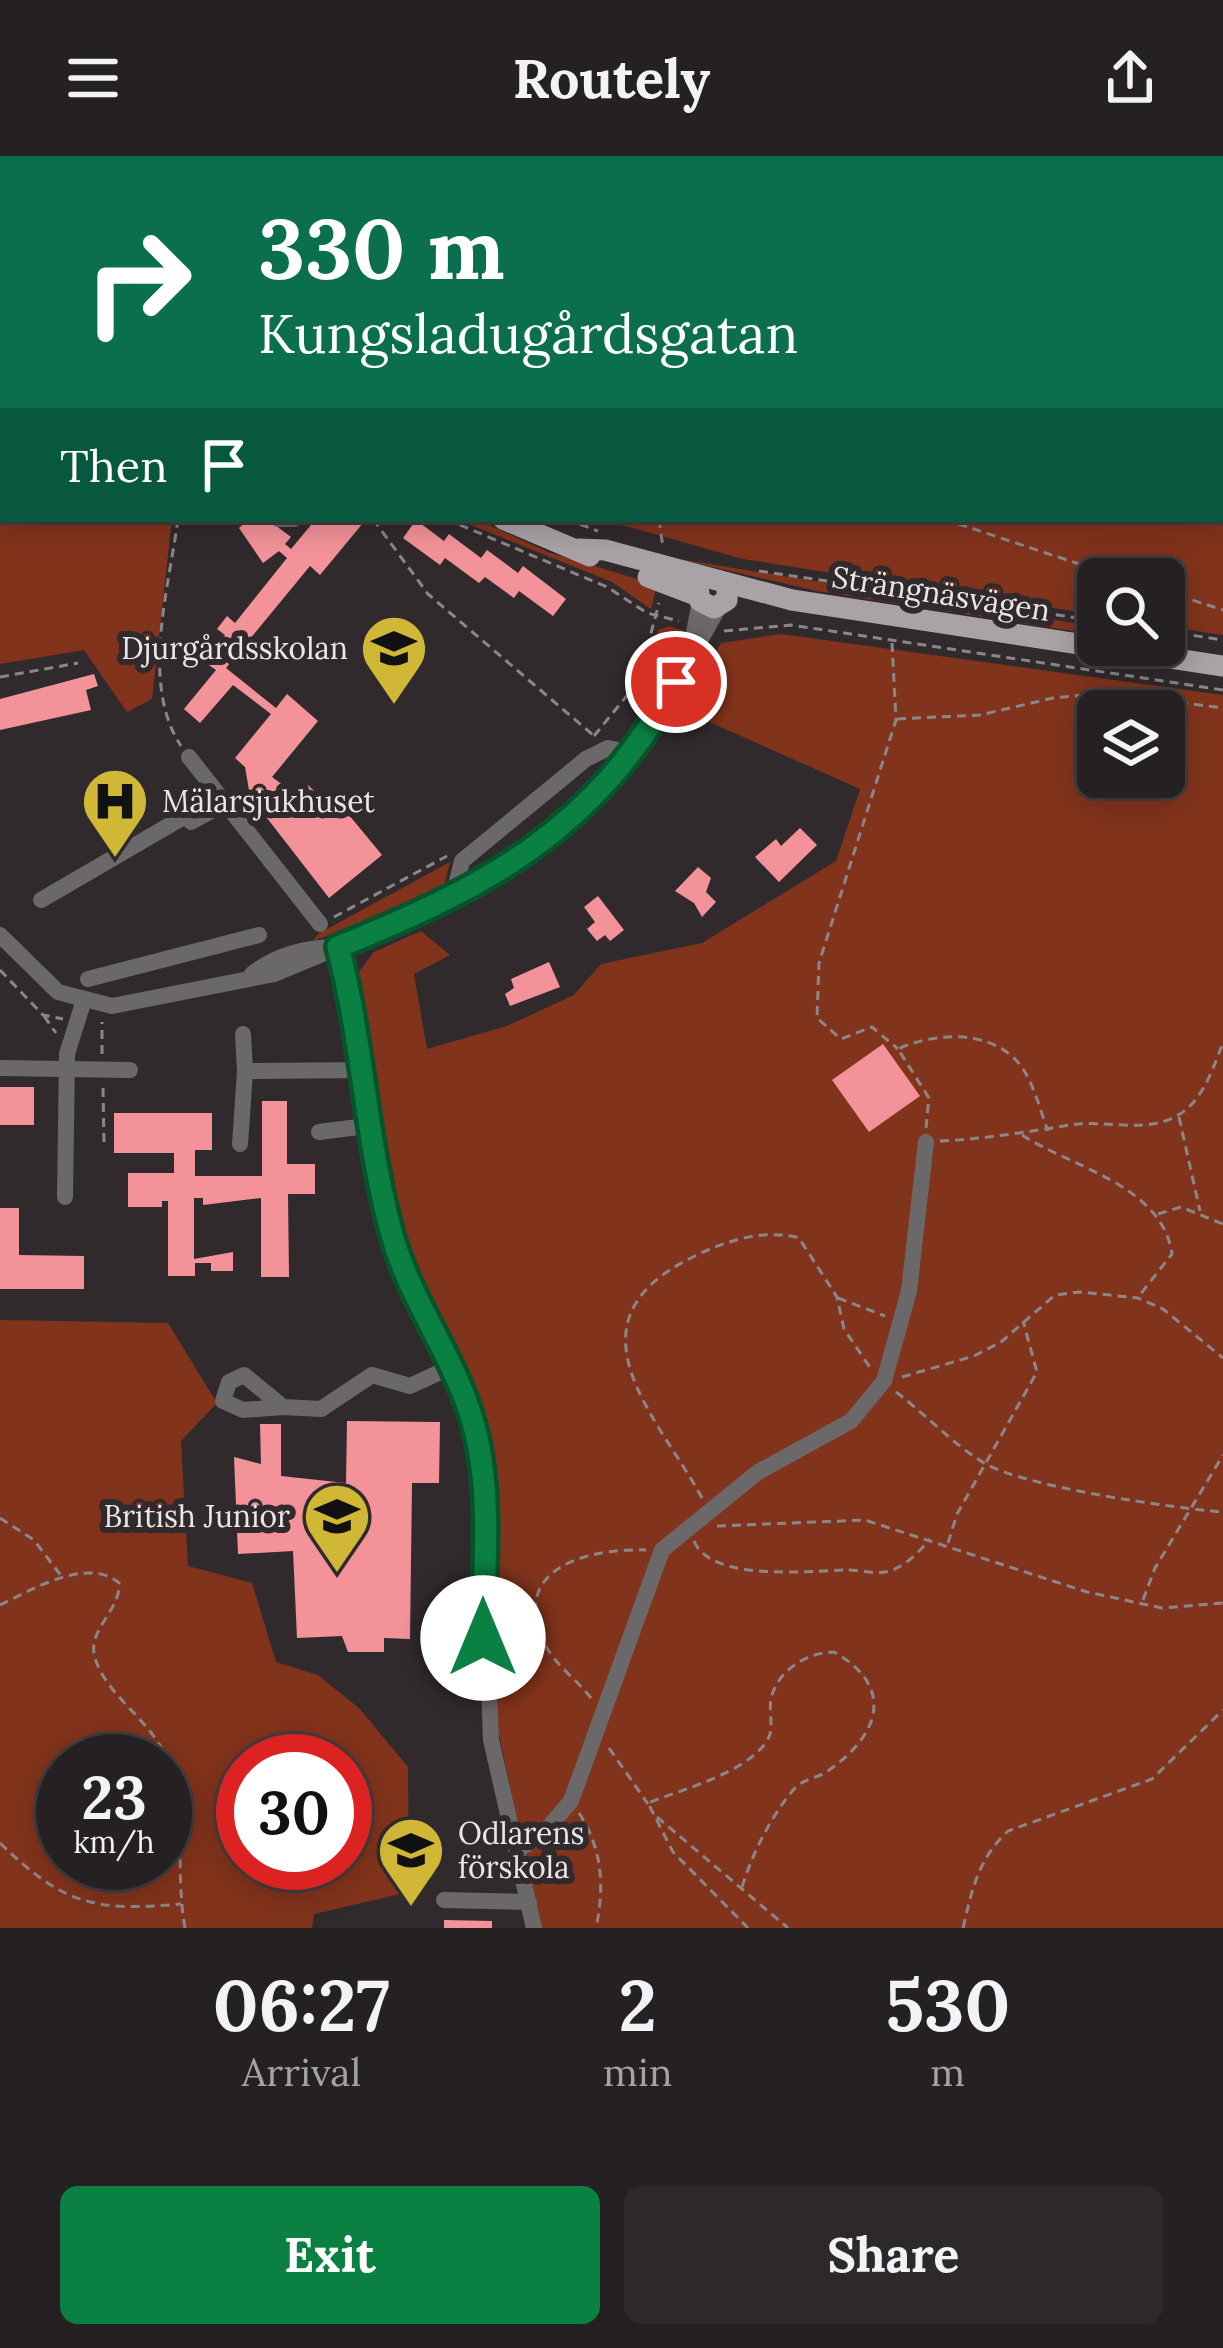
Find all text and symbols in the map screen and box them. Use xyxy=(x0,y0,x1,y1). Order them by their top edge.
text: Routely xyxy=(513,44,710,113)
icon: menu xyxy=(60,45,126,111)
icon: share xyxy=(1097,45,1163,111)
text: 330 m xyxy=(258,194,505,302)
icon: right xyxy=(60,204,216,360)
text: Kungsladugårdsgatan xyxy=(258,299,798,368)
icon: arrive xyxy=(191,432,257,498)
text: Then xyxy=(60,437,167,494)
street label: Strängnäsvägen xyxy=(829,557,1053,630)
map controls xyxy=(1077,558,1185,798)
button: search xyxy=(1077,558,1185,666)
school or university icon: Djurgårdsskolan xyxy=(359,613,429,707)
place label: Djurgårdsskolan xyxy=(121,629,348,668)
pin xyxy=(625,631,727,733)
icon: arrive xyxy=(643,649,709,715)
button: layers xyxy=(1077,690,1185,798)
hospital icon: Mälarsjukhuset xyxy=(80,766,150,860)
place label: Mälarsjukhuset xyxy=(162,782,375,821)
school or university icon: British Junior xyxy=(302,1481,372,1575)
place label: British Junior xyxy=(104,1497,290,1535)
position arrow xyxy=(420,1575,546,1701)
speed limit sign: 30 xyxy=(216,1734,372,1890)
text: 23 xyxy=(81,1759,147,1835)
place label: Odlarens förskola xyxy=(458,1814,584,1886)
school or university icon: Odlarens förskola xyxy=(376,1815,446,1909)
text: km/h xyxy=(73,1823,155,1861)
text: 06:27 xyxy=(213,1959,390,2051)
text: 2 xyxy=(618,1959,657,2051)
text: 530 xyxy=(885,1959,1010,2051)
text: Arrival xyxy=(242,2047,361,2097)
text: min xyxy=(603,2047,672,2097)
text: m xyxy=(930,2047,965,2097)
button: Exit xyxy=(60,2186,600,2324)
button: Share xyxy=(624,2186,1163,2324)

